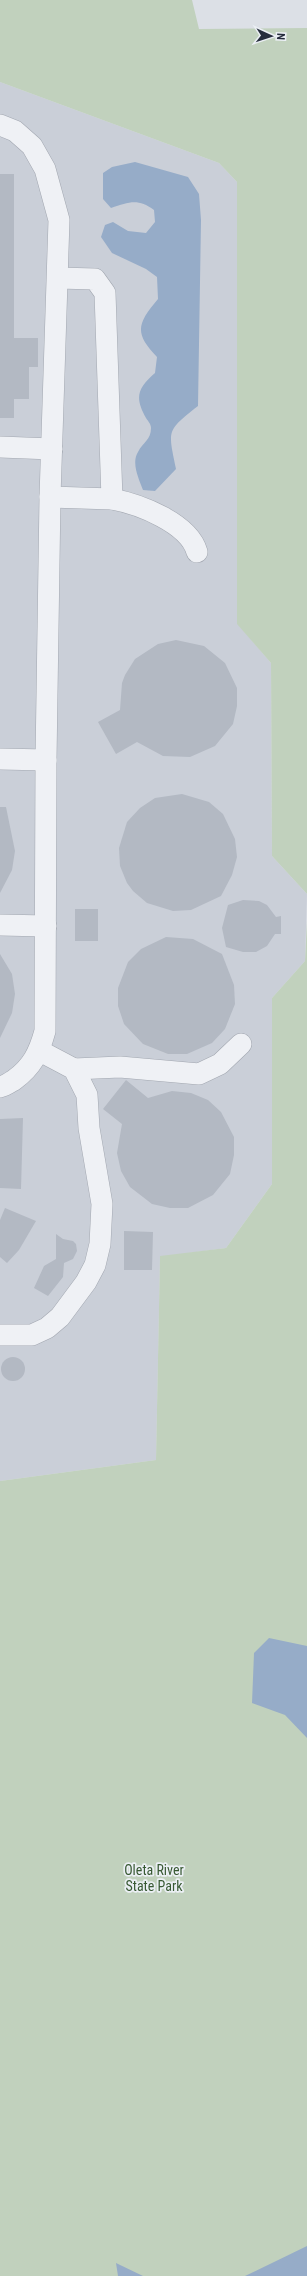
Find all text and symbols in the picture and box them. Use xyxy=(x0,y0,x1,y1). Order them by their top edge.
north arrow xyxy=(251,16,291,56)
text: N xyxy=(274,33,287,40)
park label: Oleta River State Park xyxy=(124,1862,184,1894)

